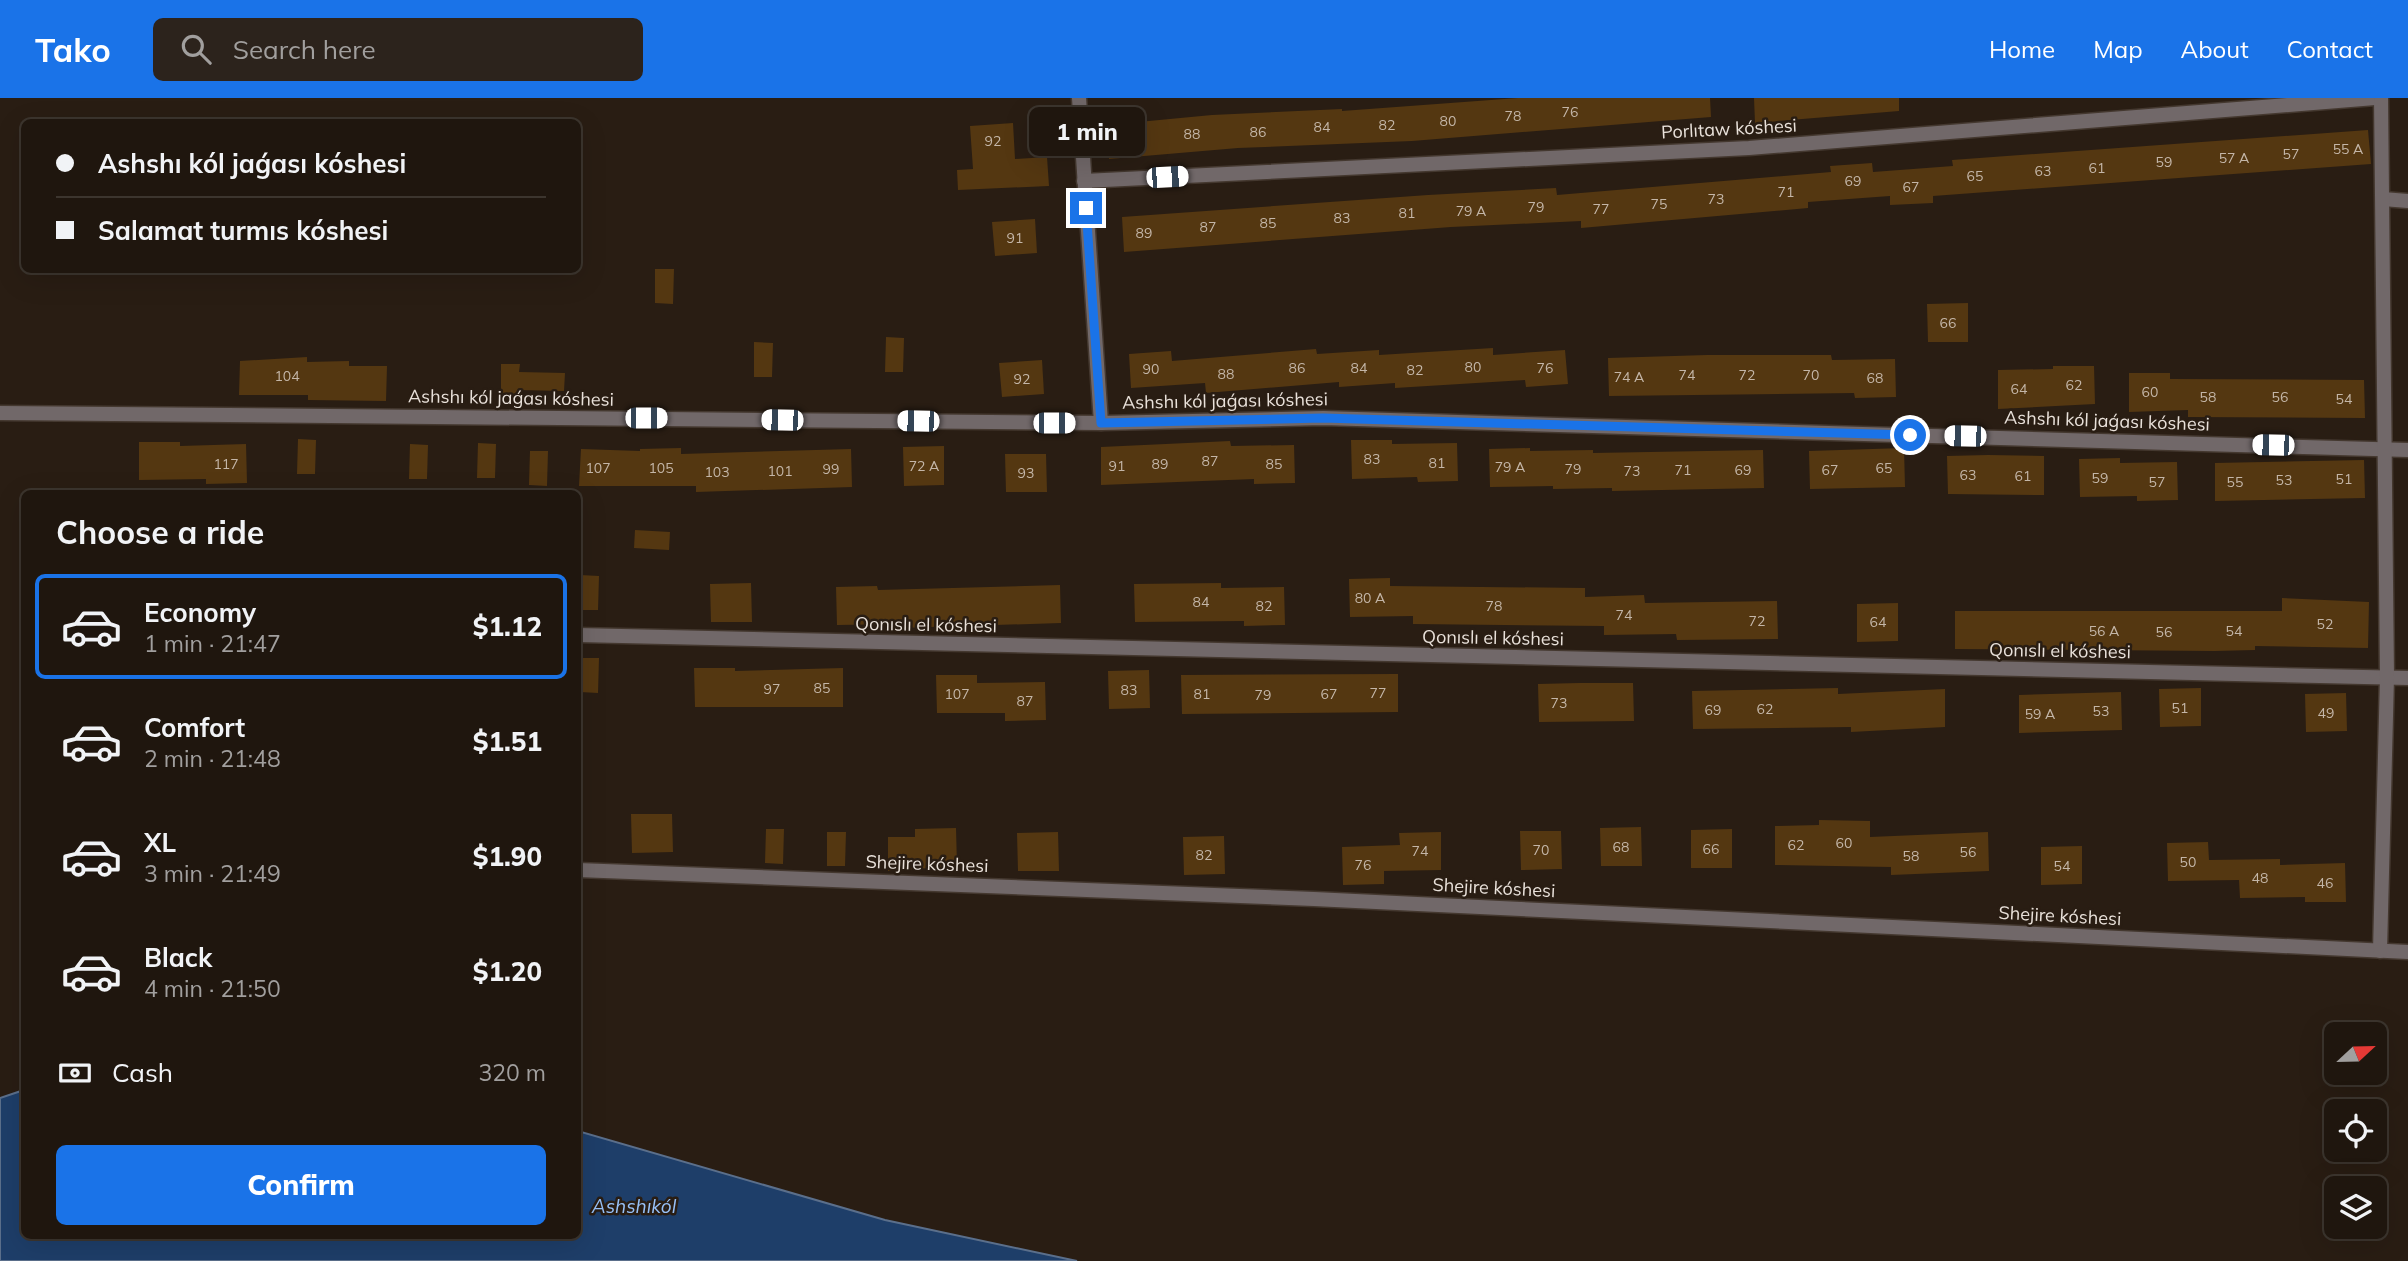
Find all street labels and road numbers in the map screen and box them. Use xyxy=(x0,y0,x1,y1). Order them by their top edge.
street label: Porlıtaw kóshesi xyxy=(1661,113,1797,144)
street label: Ashshı kól jaǵası kóshesi xyxy=(408,384,614,411)
street label: Ashshı kól jaǵası kóshesi xyxy=(1122,387,1328,414)
street label: Ashshı kól jaǵası kóshesi xyxy=(2004,405,2210,436)
street label: Qonıslı el kóshesi xyxy=(855,612,997,637)
street label: Qonıslı el kóshesi xyxy=(1422,625,1564,650)
street label: Qonıslı el kóshesi xyxy=(1989,638,2131,663)
street label: Shejire kóshesi xyxy=(865,850,989,877)
street label: Shejire kóshesi xyxy=(1432,873,1556,902)
street label: Shejire kóshesi xyxy=(1998,901,2122,930)

